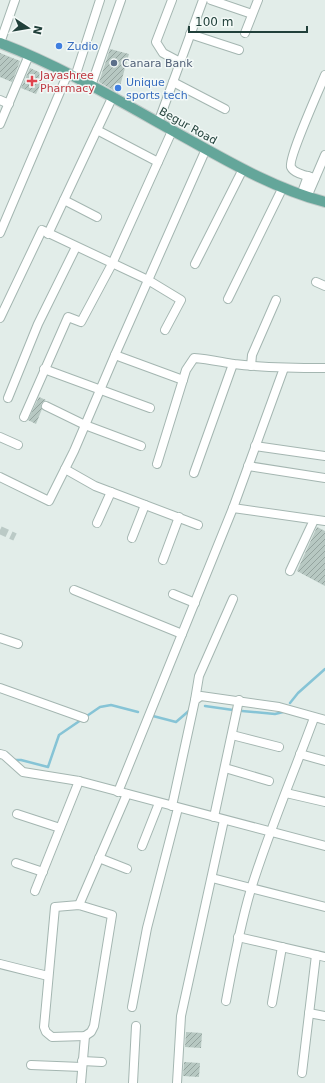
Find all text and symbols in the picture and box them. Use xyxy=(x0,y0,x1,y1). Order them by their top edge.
north arrow xyxy=(8,8,48,48)
scale bar xyxy=(189,8,307,34)
text: 100 m xyxy=(195,15,233,29)
text: N xyxy=(30,24,45,36)
place label: Zudio xyxy=(67,40,99,53)
marker: Zudio xyxy=(54,41,64,51)
place label: Canara Bank xyxy=(122,57,193,70)
marker: Canara Bank xyxy=(109,58,119,68)
place label: Jayashree Pharmacy xyxy=(39,69,95,95)
marker: Jayashree Pharmacy xyxy=(27,76,37,86)
place label: Unique sports tech xyxy=(126,76,188,102)
marker: Unique sports tech xyxy=(113,83,123,93)
street label: Begur Road xyxy=(157,105,219,147)

